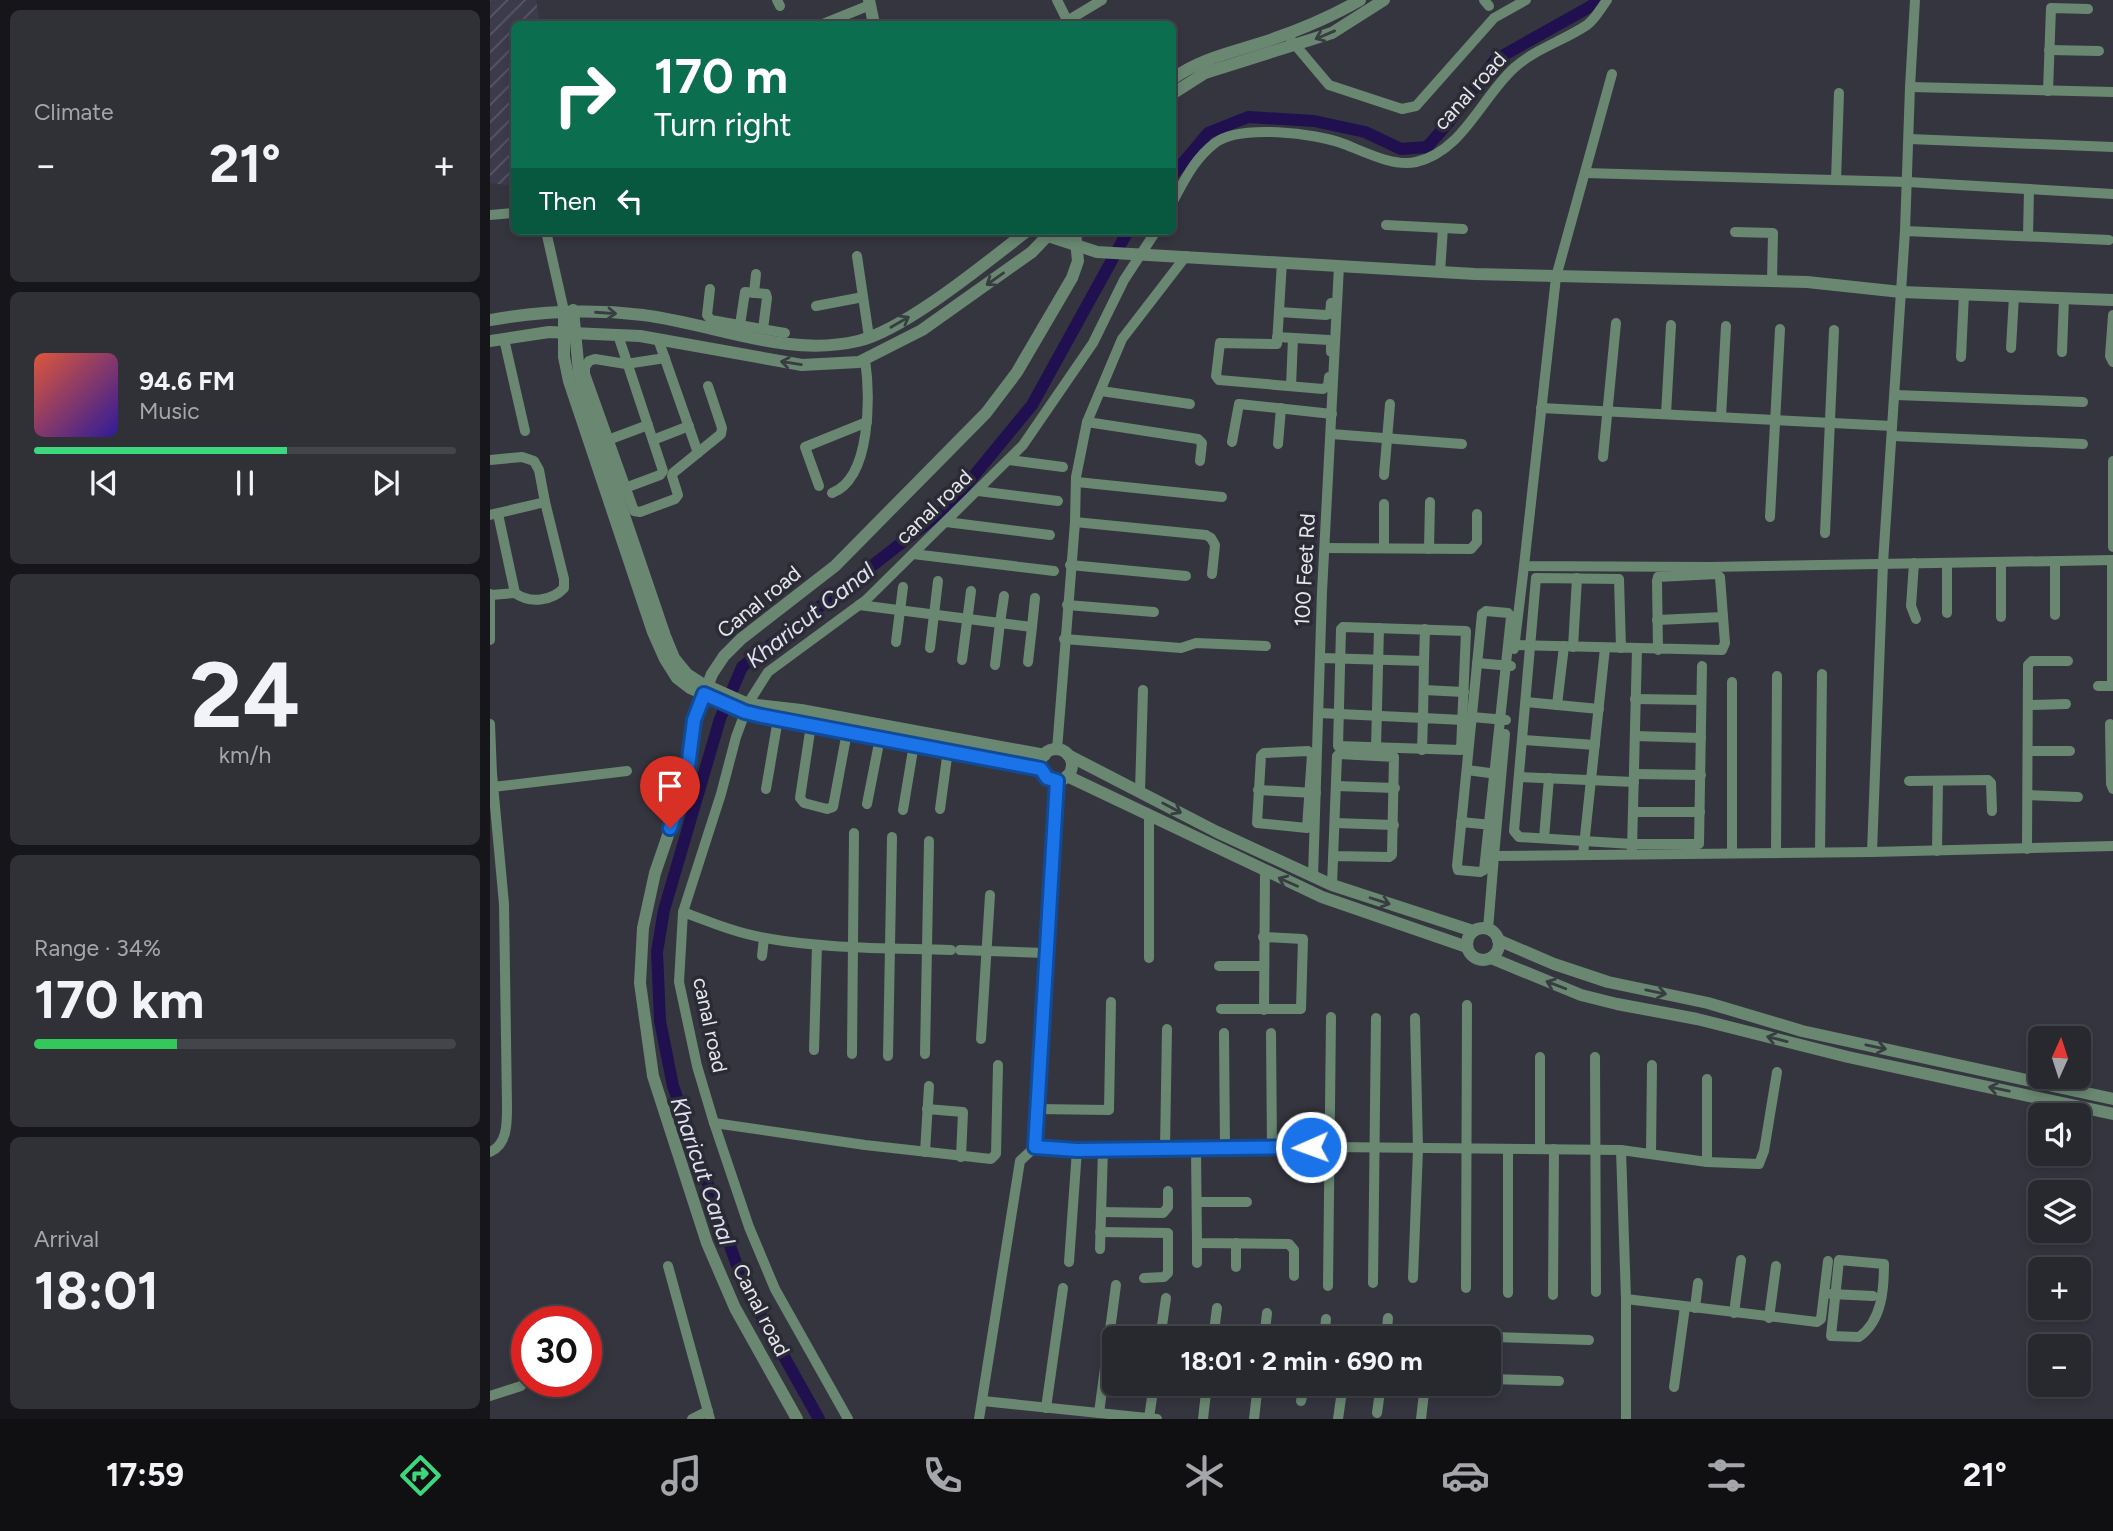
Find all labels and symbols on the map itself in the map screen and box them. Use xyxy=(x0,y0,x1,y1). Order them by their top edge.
one-way arrow xyxy=(1315,29,1337,42)
street label: canal road xyxy=(1428,46,1511,135)
one-way arrow xyxy=(986,272,1005,286)
one-way arrow xyxy=(595,306,618,319)
one-way arrow xyxy=(889,315,909,329)
one-way arrow xyxy=(780,356,803,369)
street label: canal road xyxy=(890,464,977,549)
street label: 100 Feet Rd xyxy=(1289,513,1320,627)
water label: Kharicut Canal xyxy=(740,556,880,674)
street label: Canal road xyxy=(712,560,806,643)
pin xyxy=(640,756,700,828)
one-way arrow xyxy=(1161,802,1182,815)
one-way arrow xyxy=(1278,875,1299,888)
one-way arrow xyxy=(1368,895,1390,908)
street label: canal road xyxy=(688,975,733,1075)
one-way arrow xyxy=(1545,978,1567,991)
one-way arrow xyxy=(1644,986,1667,1000)
north arrow xyxy=(2028,1026,2091,1088)
one-way arrow xyxy=(1766,1032,1788,1045)
one-way arrow xyxy=(1864,1040,1887,1054)
one-way arrow xyxy=(1988,1081,2011,1095)
water label: Kharicut Canal xyxy=(665,1093,742,1250)
position arrow xyxy=(1274,1110,1348,1184)
street label: Canal road xyxy=(728,1259,795,1360)
speed limit sign: 30 xyxy=(511,1306,602,1397)

